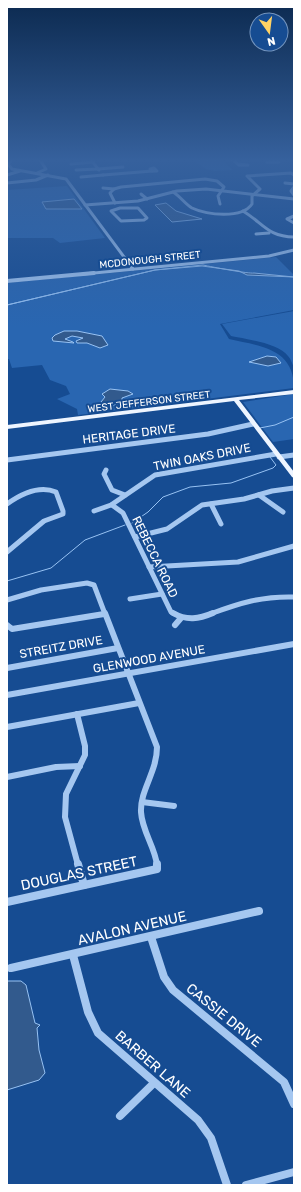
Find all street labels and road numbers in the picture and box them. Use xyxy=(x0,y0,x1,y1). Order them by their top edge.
street label: MCDONOUGH STREET xyxy=(99,249,202,271)
street label: WEST JEFFERSON STREET xyxy=(87,388,211,415)
street label: HERITAGE DRIVE xyxy=(82,421,176,447)
street label: TWIN OAKS DRIVE xyxy=(152,441,252,473)
street label: REBECCA ROAD xyxy=(129,514,181,600)
street label: STREITZ DRIVE xyxy=(18,633,104,661)
street label: GLENWOOD AVENUE xyxy=(92,642,206,676)
street label: DOUGLAS STREET xyxy=(19,853,139,894)
street label: AVALON AVENUE xyxy=(76,908,188,949)
street label: CASSIE DRIVE xyxy=(183,980,265,1051)
street label: BARBER LANE xyxy=(112,1027,194,1102)

